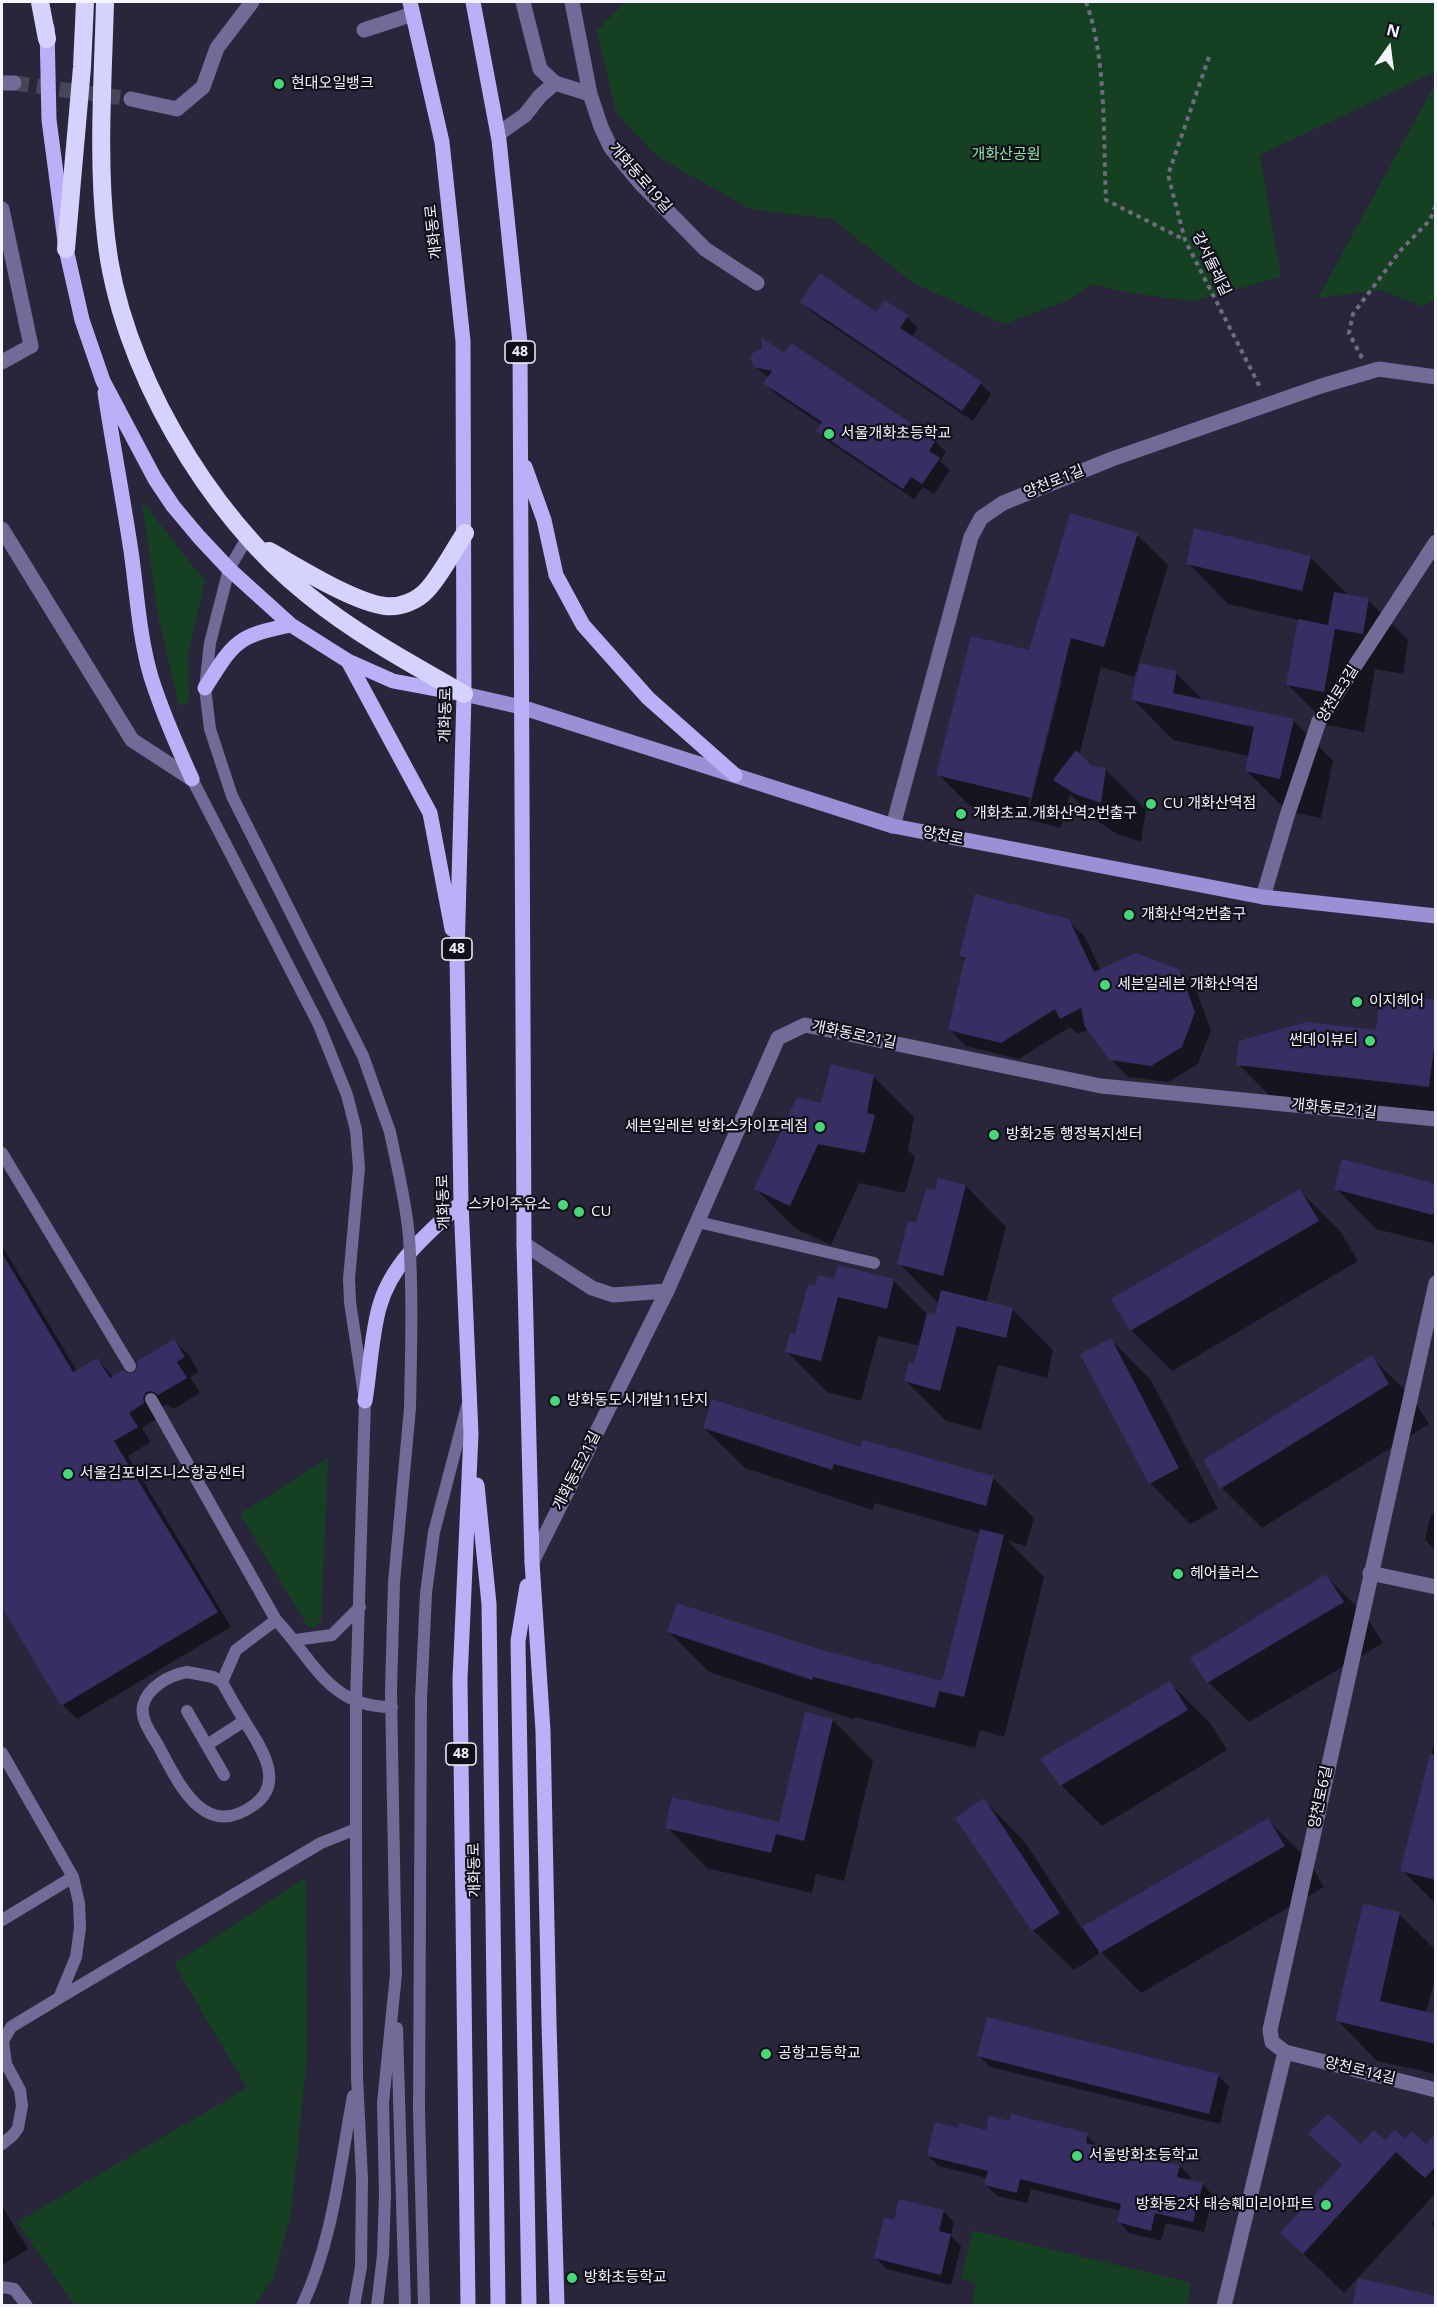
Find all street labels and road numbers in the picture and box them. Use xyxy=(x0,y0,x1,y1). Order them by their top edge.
street label: 개화동로19길 xyxy=(605,140,675,216)
street label: 개화동로 xyxy=(422,204,446,260)
street label: 강서둘레길 xyxy=(1188,229,1234,299)
road number: 48 xyxy=(505,341,535,363)
street label: 양천로1길 xyxy=(1021,462,1087,502)
street label: 양천로3길 xyxy=(1313,662,1363,726)
street label: 개화동로 xyxy=(437,687,455,743)
street label: 양천로 xyxy=(921,823,965,849)
road number: 48 xyxy=(442,938,472,960)
street label: 개화동로21길 xyxy=(810,1017,898,1053)
street label: 개화동로21길 xyxy=(1290,1096,1378,1122)
street label: 개화동로 xyxy=(434,1174,454,1230)
street label: 개화동로21길 xyxy=(549,1429,605,1513)
road number: 48 xyxy=(446,1743,476,1765)
street label: 양천로6길 xyxy=(1306,1764,1336,1830)
street label: 개화동로 xyxy=(466,1842,484,1898)
street label: 양천로14길 xyxy=(1323,2054,1397,2088)

